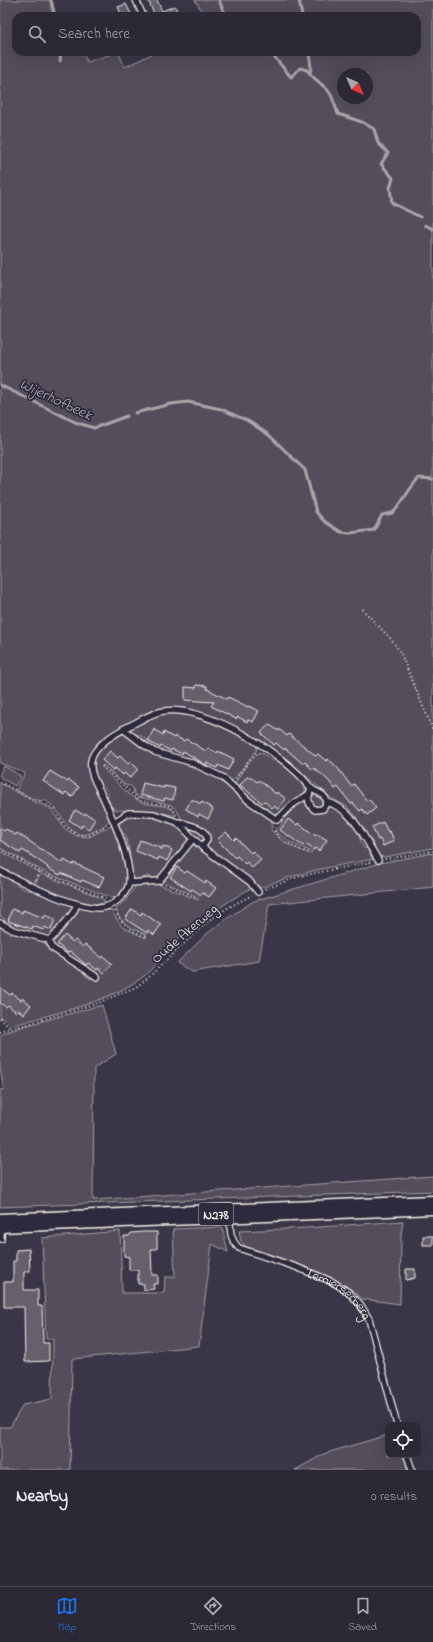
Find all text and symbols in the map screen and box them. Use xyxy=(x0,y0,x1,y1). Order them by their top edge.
search box xyxy=(12,12,421,56)
icon: search xyxy=(26,23,48,45)
text: Search here xyxy=(58,23,130,45)
north arrow xyxy=(337,68,373,104)
water label: Wijerhofbeek xyxy=(16,374,97,427)
street label: Oude Akerweg xyxy=(147,899,223,970)
road number: N278 xyxy=(199,1203,233,1225)
street label: Lemierserberg xyxy=(304,1264,376,1325)
map controls xyxy=(385,1422,421,1458)
button: locate xyxy=(385,1422,421,1458)
text: Nearby xyxy=(16,1484,68,1509)
text: 0 results xyxy=(371,1487,417,1506)
tab: Map xyxy=(56,1595,78,1635)
tab: Directions xyxy=(190,1595,236,1635)
tab: Saved xyxy=(348,1595,377,1635)

